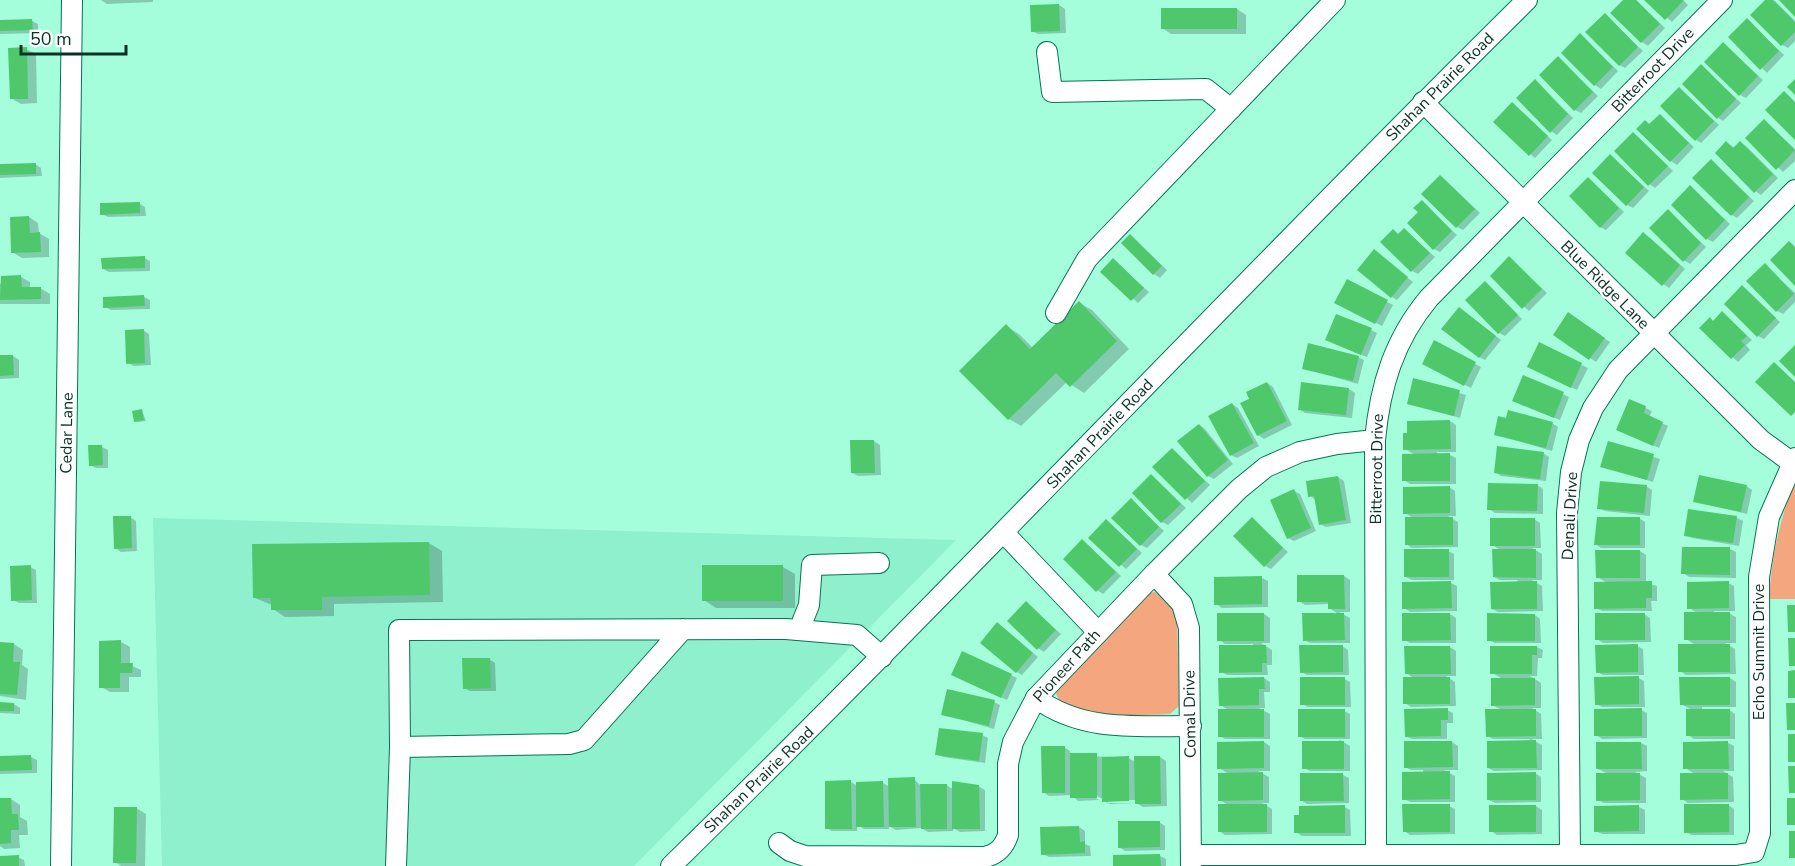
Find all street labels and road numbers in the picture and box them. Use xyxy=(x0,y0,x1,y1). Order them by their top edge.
street label: Bitterroot Drive xyxy=(1607,23,1699,117)
street label: Shahan Prairie Road xyxy=(1381,28,1499,146)
street label: Blue Ridge Lane xyxy=(1556,236,1654,334)
street label: Shahan Prairie Road xyxy=(1042,374,1158,494)
street label: Cedar Lane xyxy=(55,392,79,474)
street label: Bitterroot Drive xyxy=(1365,413,1389,525)
street label: Denali Drive xyxy=(1557,471,1583,561)
street label: Echo Summit Drive xyxy=(1748,584,1770,720)
street label: Pioneer Path xyxy=(1028,625,1106,707)
street label: Comal Drive xyxy=(1178,670,1202,758)
street label: Shahan Prairie Road xyxy=(699,722,819,838)

